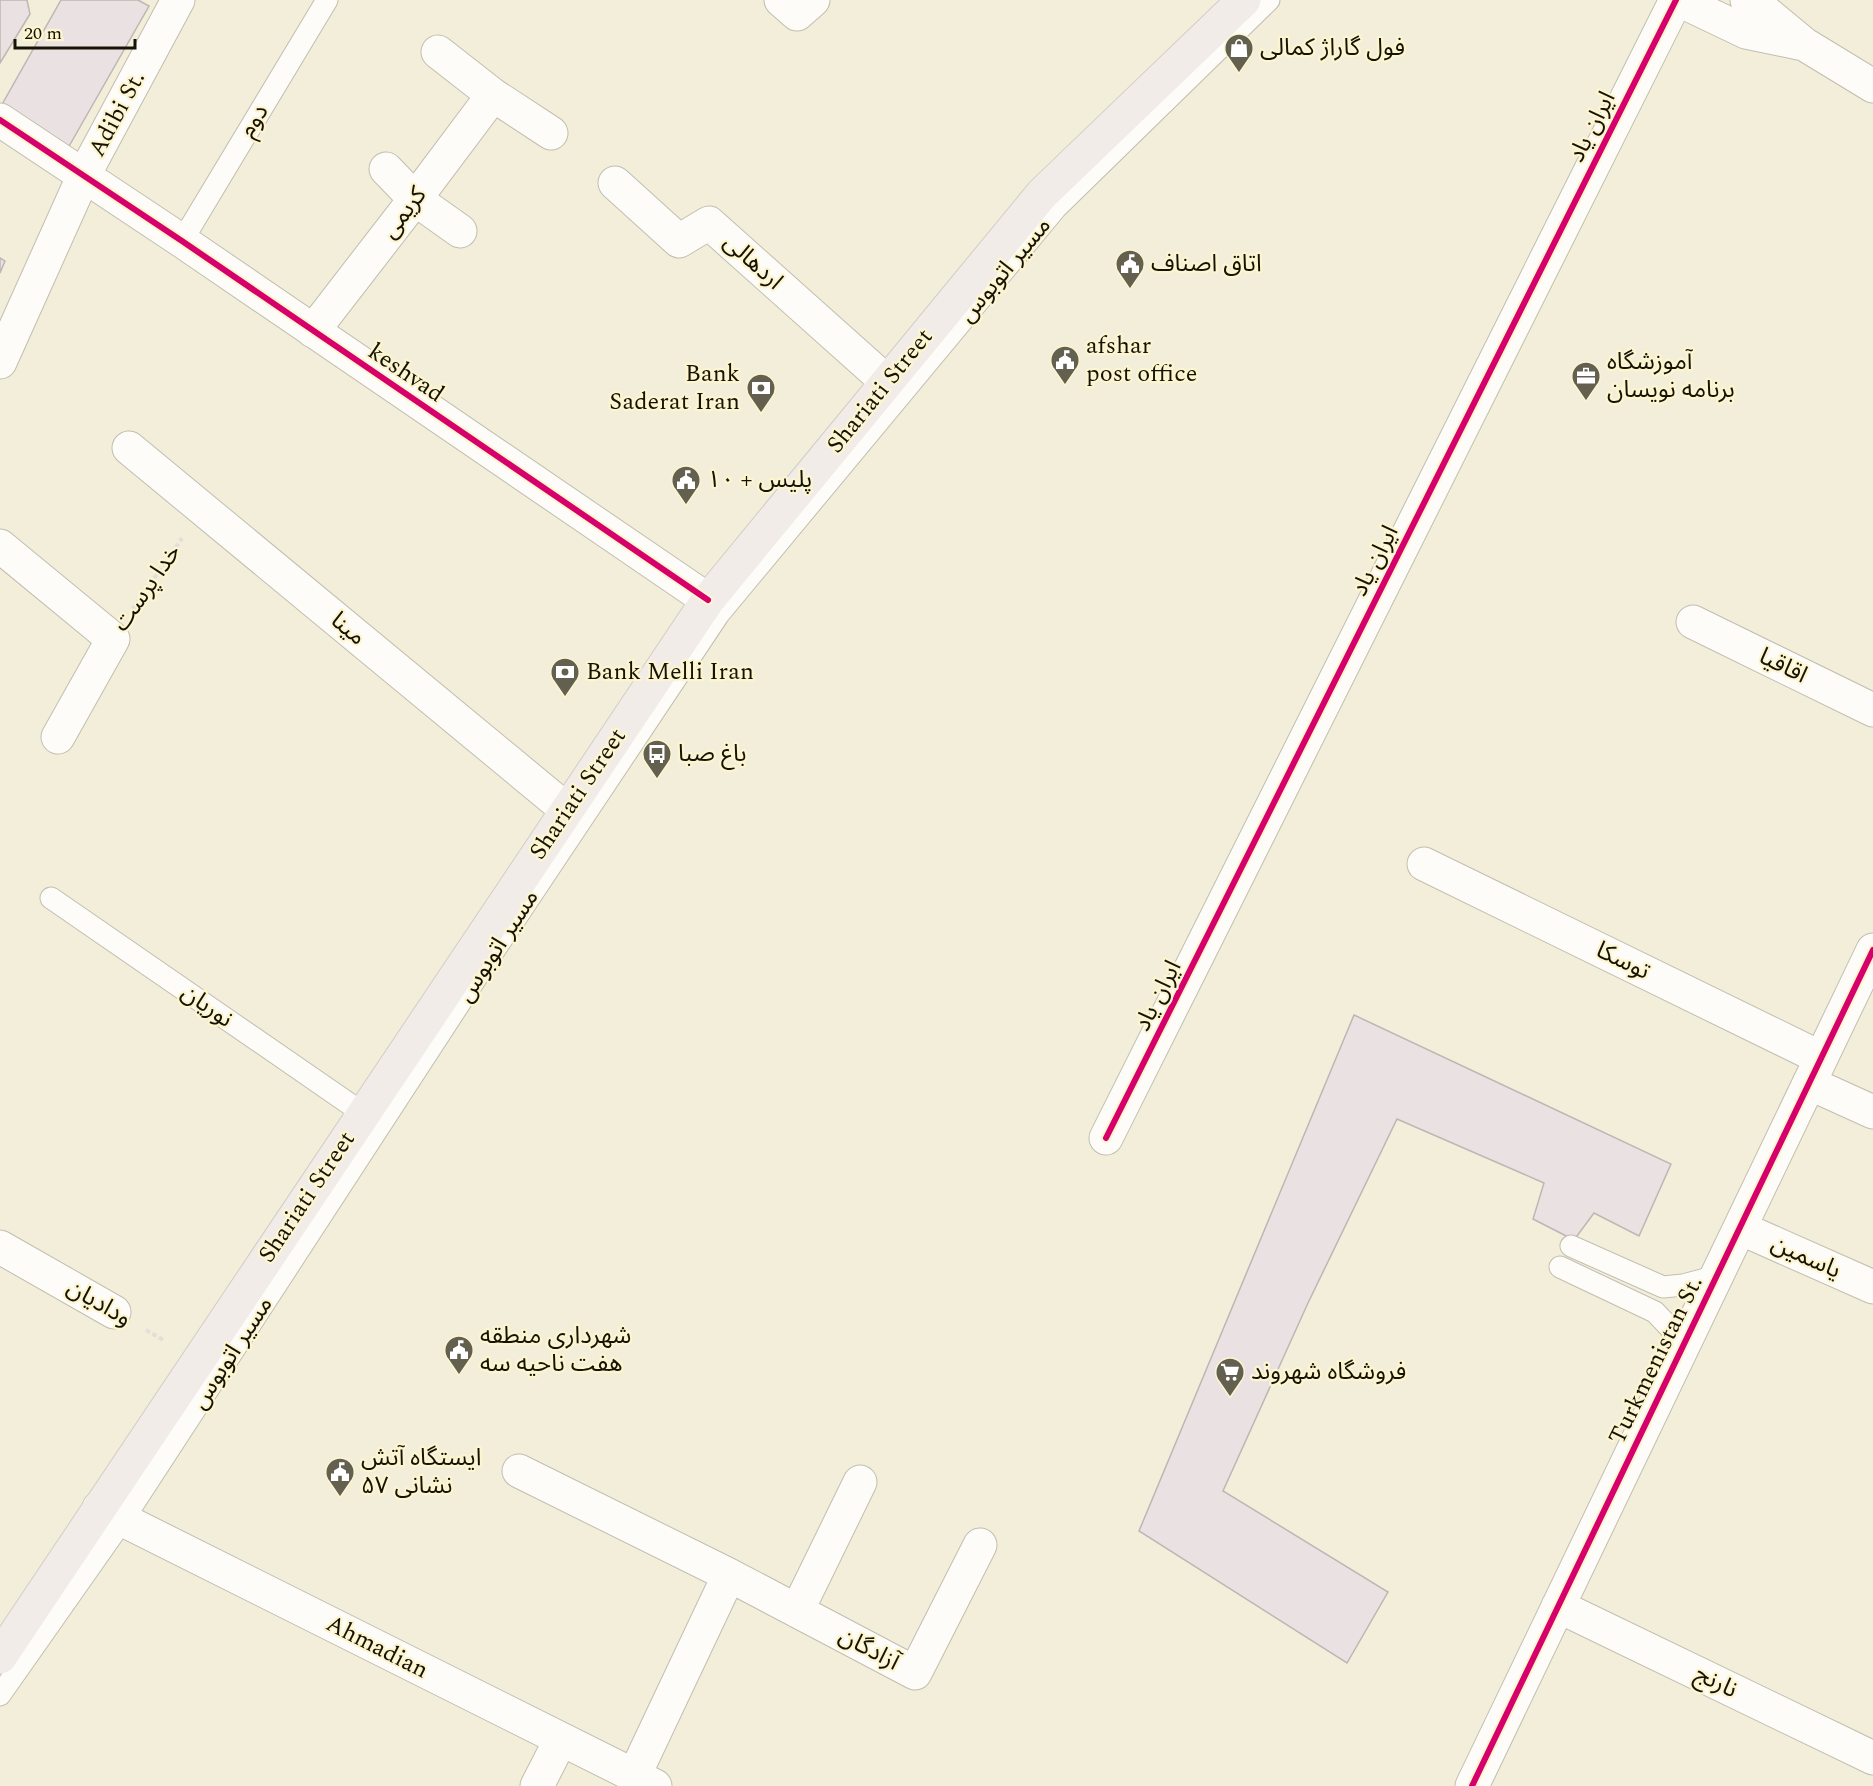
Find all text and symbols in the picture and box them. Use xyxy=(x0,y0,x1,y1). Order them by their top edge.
scale bar xyxy=(15,12,135,50)
text: 20 m xyxy=(24,20,62,47)
place label: فول گاراژ کمالی xyxy=(1260,30,1405,66)
shop icon: فول گاراژ کمالی xyxy=(1223,32,1255,74)
street label: Adibi St. xyxy=(79,65,155,163)
street label: ایران یاد xyxy=(1559,85,1625,169)
street label: دوم xyxy=(230,97,278,145)
street label: کریمی xyxy=(372,178,436,247)
street label: مسیر اتوبوس xyxy=(950,209,1060,331)
street label: اردهالی xyxy=(715,225,791,299)
place label: اتاق اصناف xyxy=(1151,246,1262,282)
public building icon: اتاق اصناف xyxy=(1114,248,1146,290)
street label: Shariati Street xyxy=(818,321,942,461)
place label: afshar post office xyxy=(1086,328,1197,392)
street label: keshvad xyxy=(361,334,451,412)
public building icon: afshar post office xyxy=(1049,344,1081,386)
place label: آموزشگاه برنامه نویسان xyxy=(1607,344,1735,408)
place label: Bank Saderat Iran xyxy=(609,356,740,420)
office icon: آموزشگاه برنامه نویسان xyxy=(1570,360,1602,402)
bank icon: Bank Saderat Iran xyxy=(745,372,777,414)
place label: پلیس + ۱۰ xyxy=(707,462,812,498)
public building icon: پلیس + ۱۰ xyxy=(670,464,702,506)
street label: ایران یاد xyxy=(1342,519,1408,603)
street label: خدا پرست xyxy=(104,537,190,639)
street label: مینا xyxy=(322,603,374,655)
street label: اقاقیا xyxy=(1753,639,1813,693)
place label: Bank Melli Iran xyxy=(586,654,754,690)
bank icon: Bank Melli Iran xyxy=(549,656,581,698)
street label: Shariati Street xyxy=(521,721,635,867)
place label: باغ صبا xyxy=(678,736,747,772)
bus stop icon: باغ صبا xyxy=(641,738,673,780)
street label: مسیر اتوبوس xyxy=(448,882,548,1010)
street label: توسکا xyxy=(1590,932,1656,990)
street label: ایران یاد xyxy=(1125,954,1191,1038)
street label: نوریان xyxy=(174,975,240,1037)
street label: Shariati Street xyxy=(250,1124,364,1270)
street label: یاسمین xyxy=(1765,1226,1847,1288)
street label: ودادیان xyxy=(60,1270,138,1336)
street label: Turkmenistan St. xyxy=(1600,1270,1712,1450)
street label: مسیر اتوبوس xyxy=(182,1289,282,1417)
place label: شهرداری منطقه هفت ناحیه سه xyxy=(480,1318,631,1382)
public building icon: شهرداری منطقه هفت ناحیه سه xyxy=(443,1334,475,1376)
place label: فروشگاه شهروند xyxy=(1251,1354,1406,1390)
supermarket icon: فروشگاه شهروند xyxy=(1214,1356,1246,1398)
place label: ایستگاه آتش نشانی ۵۷ xyxy=(361,1440,481,1504)
public building icon: ایستگاه آتش نشانی ۵۷ xyxy=(324,1456,356,1498)
street label: Ahmadian xyxy=(320,1606,434,1688)
street label: آزادگان xyxy=(832,1618,907,1680)
street label: نارنج xyxy=(1689,1656,1743,1708)

